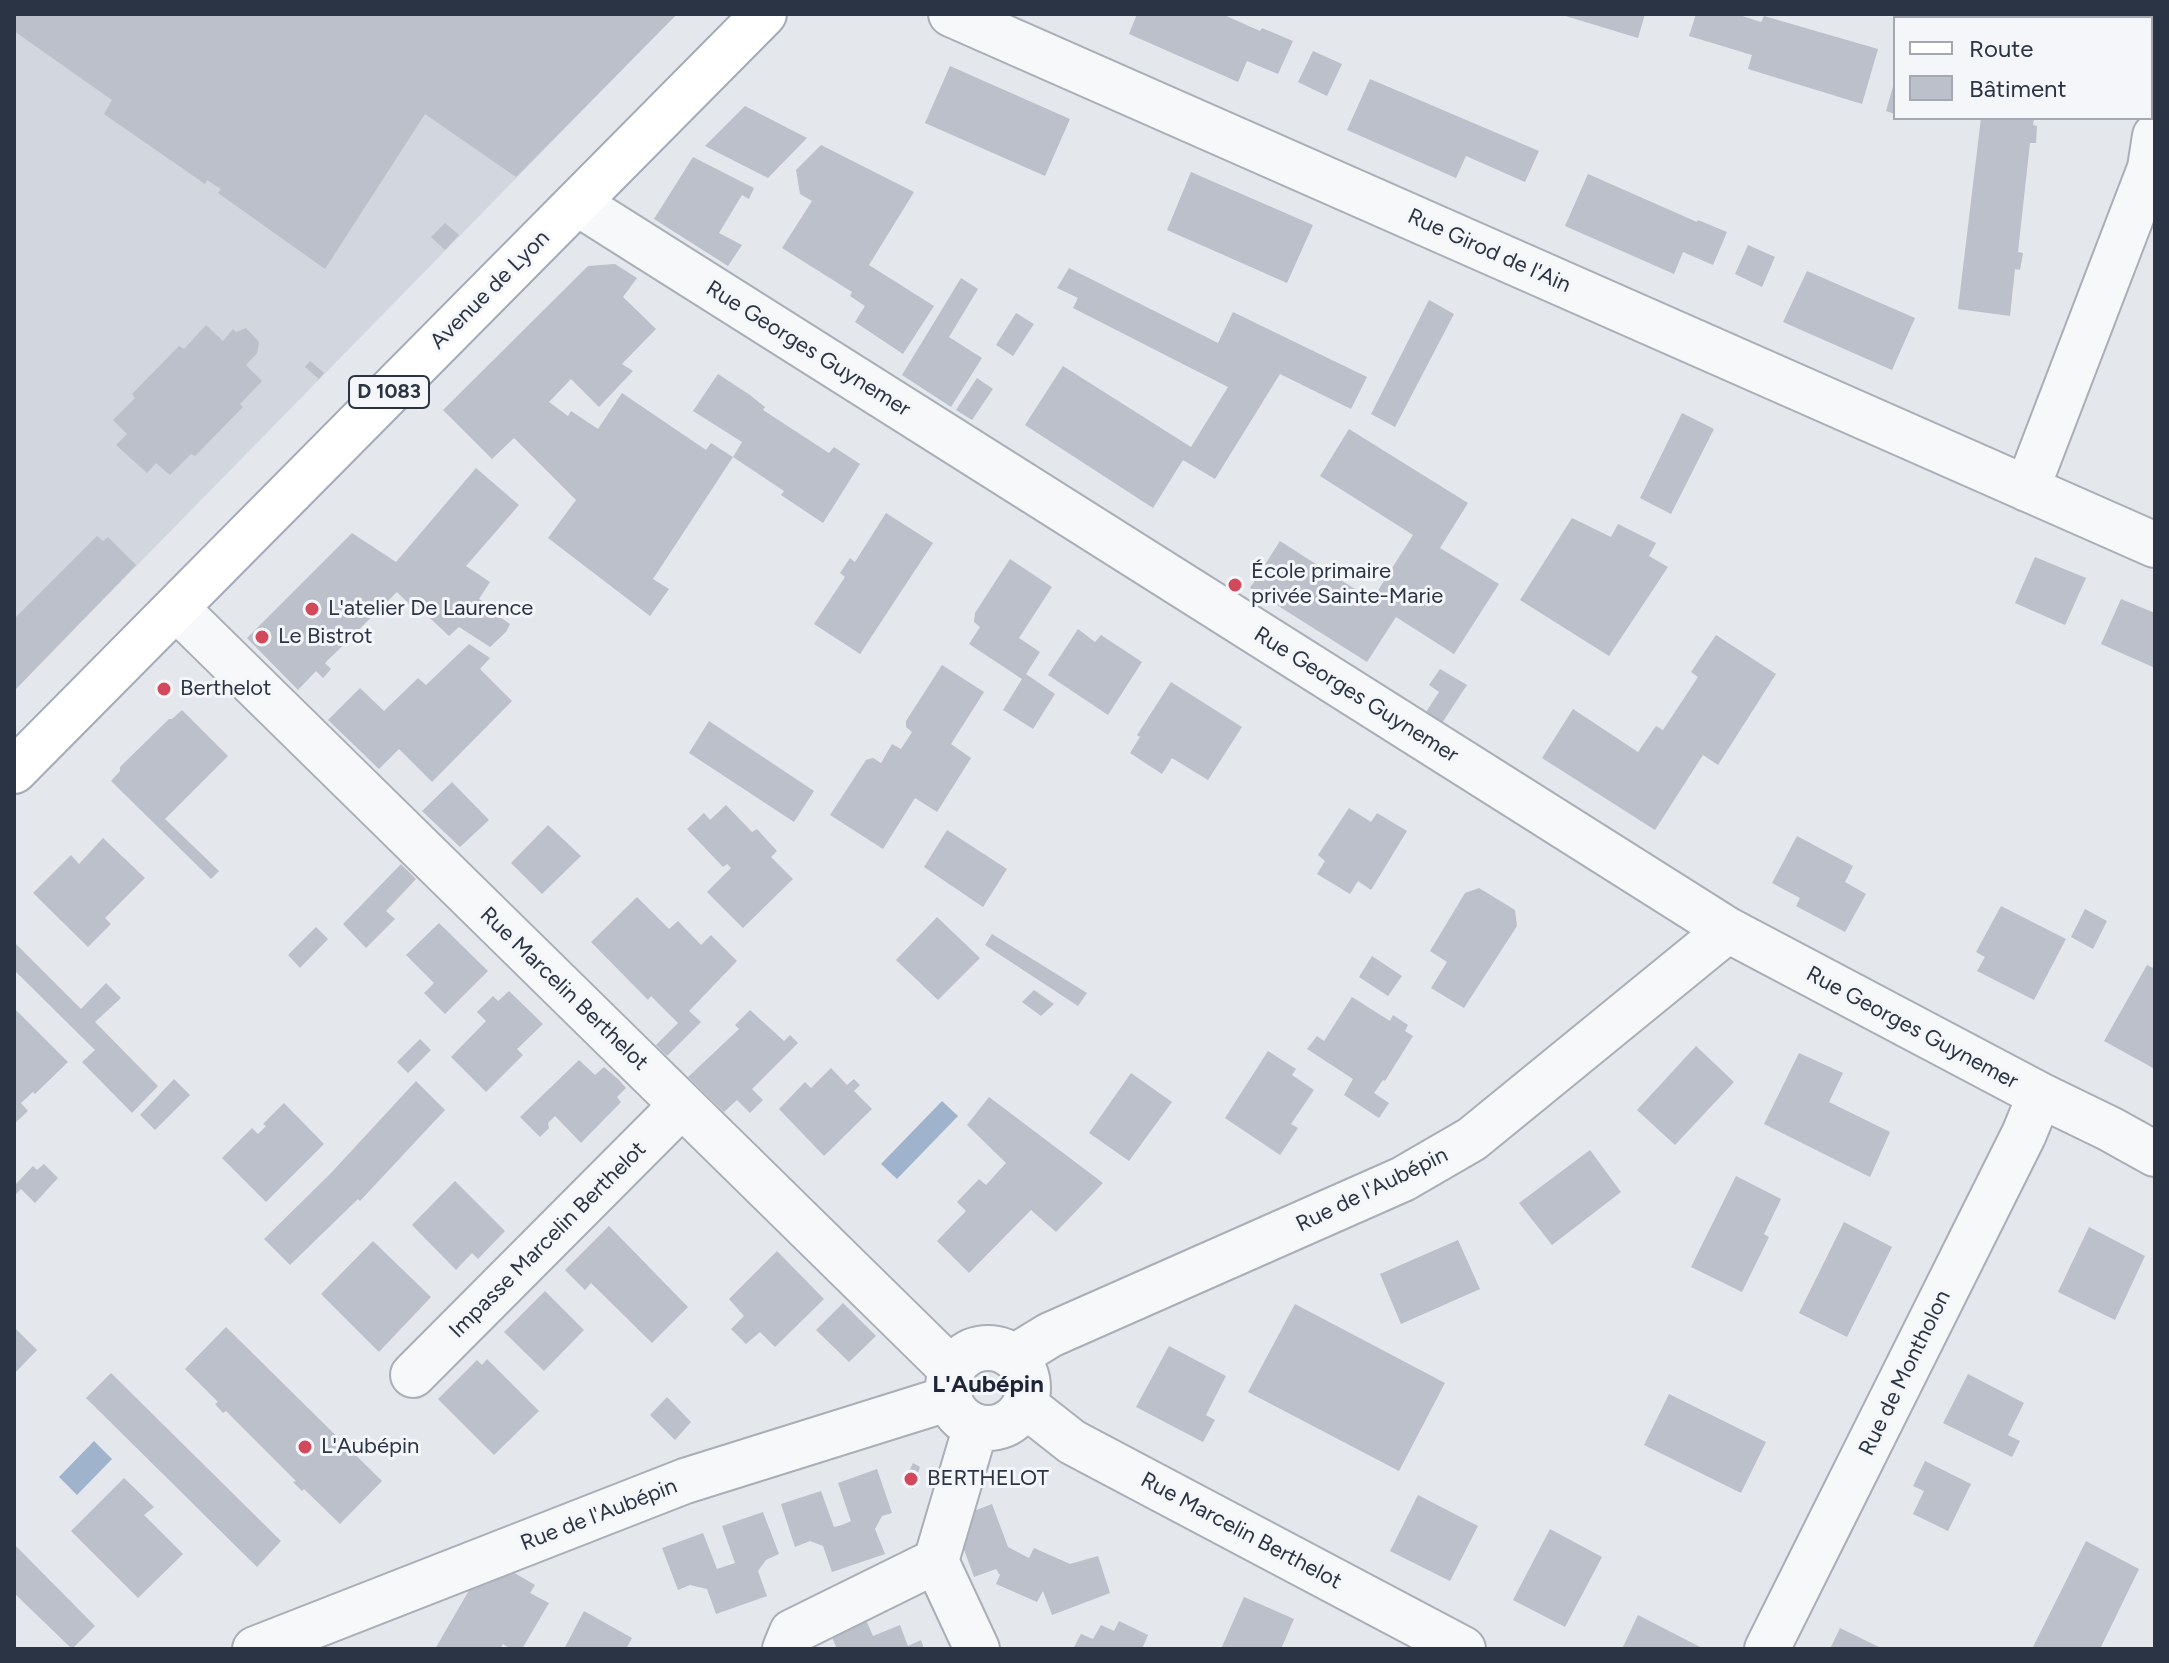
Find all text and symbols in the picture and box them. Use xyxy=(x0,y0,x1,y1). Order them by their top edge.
legend xyxy=(1893,16,2153,120)
text: Route xyxy=(1969,34,2033,63)
text: Bâtiment xyxy=(1969,74,2067,103)
street label: Rue Girod de l'Ain xyxy=(1403,203,1575,299)
street label: Avenue de Lyon xyxy=(425,225,555,355)
street label: Rue Georges Guynemer xyxy=(701,275,915,423)
road number: D 1083 xyxy=(349,376,429,408)
place label: École primaire privée Sainte-Marie xyxy=(1251,559,1443,610)
marker: École primaire privée Sainte-Marie xyxy=(1226,576,1244,594)
place label: L'atelier De Laurence xyxy=(328,596,533,622)
marker: L'atelier De Laurence xyxy=(303,600,321,618)
street label: Rue Georges Guynemer xyxy=(1249,621,1463,769)
place label: Le Bistrot xyxy=(278,624,373,650)
marker: Le Bistrot xyxy=(253,628,271,646)
place label: Berthelot xyxy=(180,676,271,702)
marker: Berthelot xyxy=(155,680,173,698)
street label: Rue Marcelin Berthelot xyxy=(474,902,654,1076)
street label: Rue Georges Guynemer xyxy=(1802,961,2022,1095)
street label: Impasse Marcelin Berthelot xyxy=(444,1136,652,1344)
street label: Rue de l'Aubépin xyxy=(1292,1142,1452,1238)
street label: Rue de Montholon xyxy=(1854,1286,1956,1460)
district label: L'Aubépin xyxy=(932,1371,1044,1399)
place label: L'Aubépin xyxy=(321,1434,419,1460)
marker: L'Aubépin xyxy=(296,1438,314,1456)
place label: BERTHELOT xyxy=(927,1466,1049,1492)
street label: Rue Marcelin Berthelot xyxy=(1136,1467,1346,1595)
marker: BERTHELOT xyxy=(902,1470,920,1488)
street label: Rue de l'Aubépin xyxy=(517,1473,681,1557)

